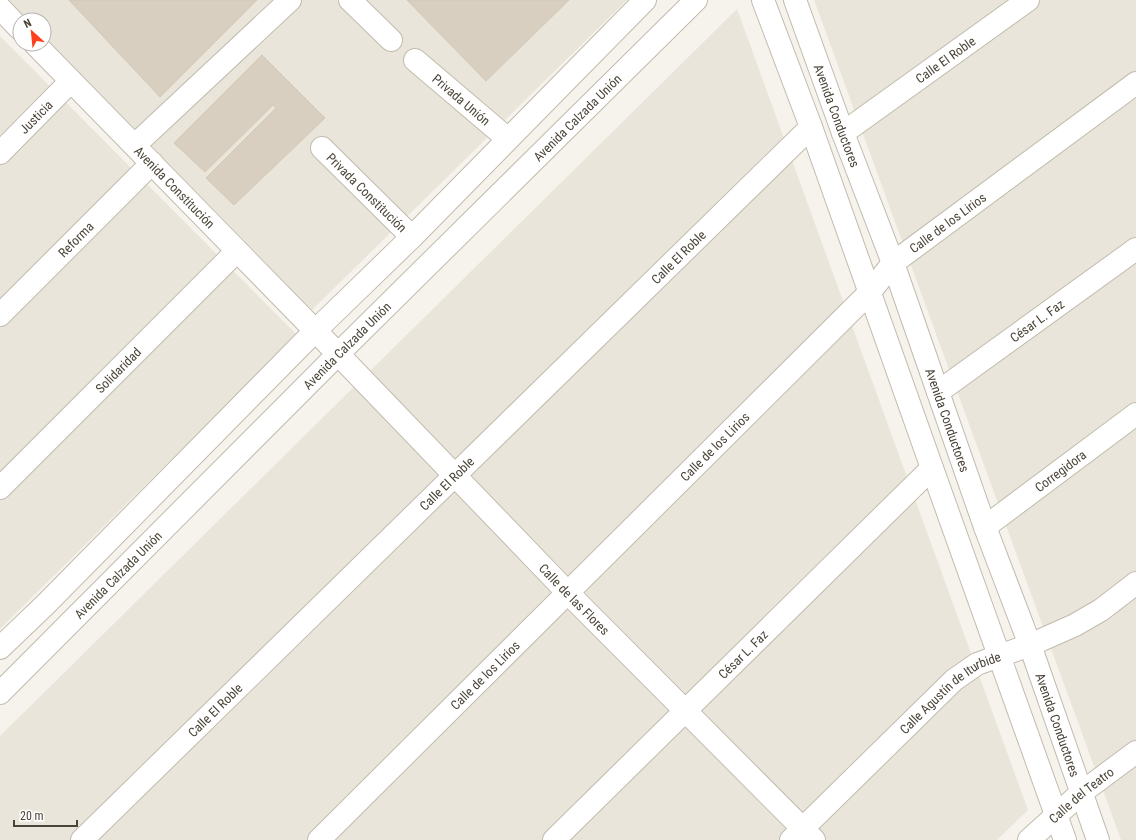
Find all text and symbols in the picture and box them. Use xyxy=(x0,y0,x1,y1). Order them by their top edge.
north arrow xyxy=(12,12,52,52)
text: N xyxy=(22,16,34,31)
street label: Calle El Roble xyxy=(912,33,978,86)
street label: Avenida Conductores xyxy=(811,62,863,169)
street label: Privada Unión xyxy=(430,71,493,128)
street label: Avenida Calzada Unión xyxy=(530,71,624,164)
street label: Justicia xyxy=(16,97,55,136)
street label: Avenida Constitución xyxy=(131,143,218,231)
street label: Privada Constitución xyxy=(324,150,410,235)
street label: Calle de los Lirios xyxy=(906,189,989,256)
street label: Reforma xyxy=(55,219,96,260)
street label: Calle El Roble xyxy=(648,227,709,287)
street label: César L. Faz xyxy=(1007,296,1067,345)
street label: Avenida Calzada Unión xyxy=(300,299,394,392)
street label: Solidaridad xyxy=(92,344,144,396)
street label: Avenida Conductores xyxy=(923,366,973,474)
street label: Calle de los Lirios xyxy=(677,409,752,484)
street label: Corregidora xyxy=(1032,447,1089,495)
street label: Calle El Roble xyxy=(416,454,477,513)
street label: Avenida Calzada Unión xyxy=(71,528,165,622)
street label: Calle de las Flores xyxy=(536,560,613,638)
street label: César L. Faz xyxy=(715,626,771,682)
street label: Calle de los Lirios xyxy=(447,637,523,712)
street label: Calle Agustín de Iturbide xyxy=(896,649,1003,737)
street label: Avenida Conductores xyxy=(1033,671,1083,779)
street label: Calle El Roble xyxy=(185,680,245,740)
street label: Calle del Teatro xyxy=(1046,764,1117,826)
scale bar xyxy=(14,802,77,828)
text: 20 m xyxy=(20,809,44,823)

